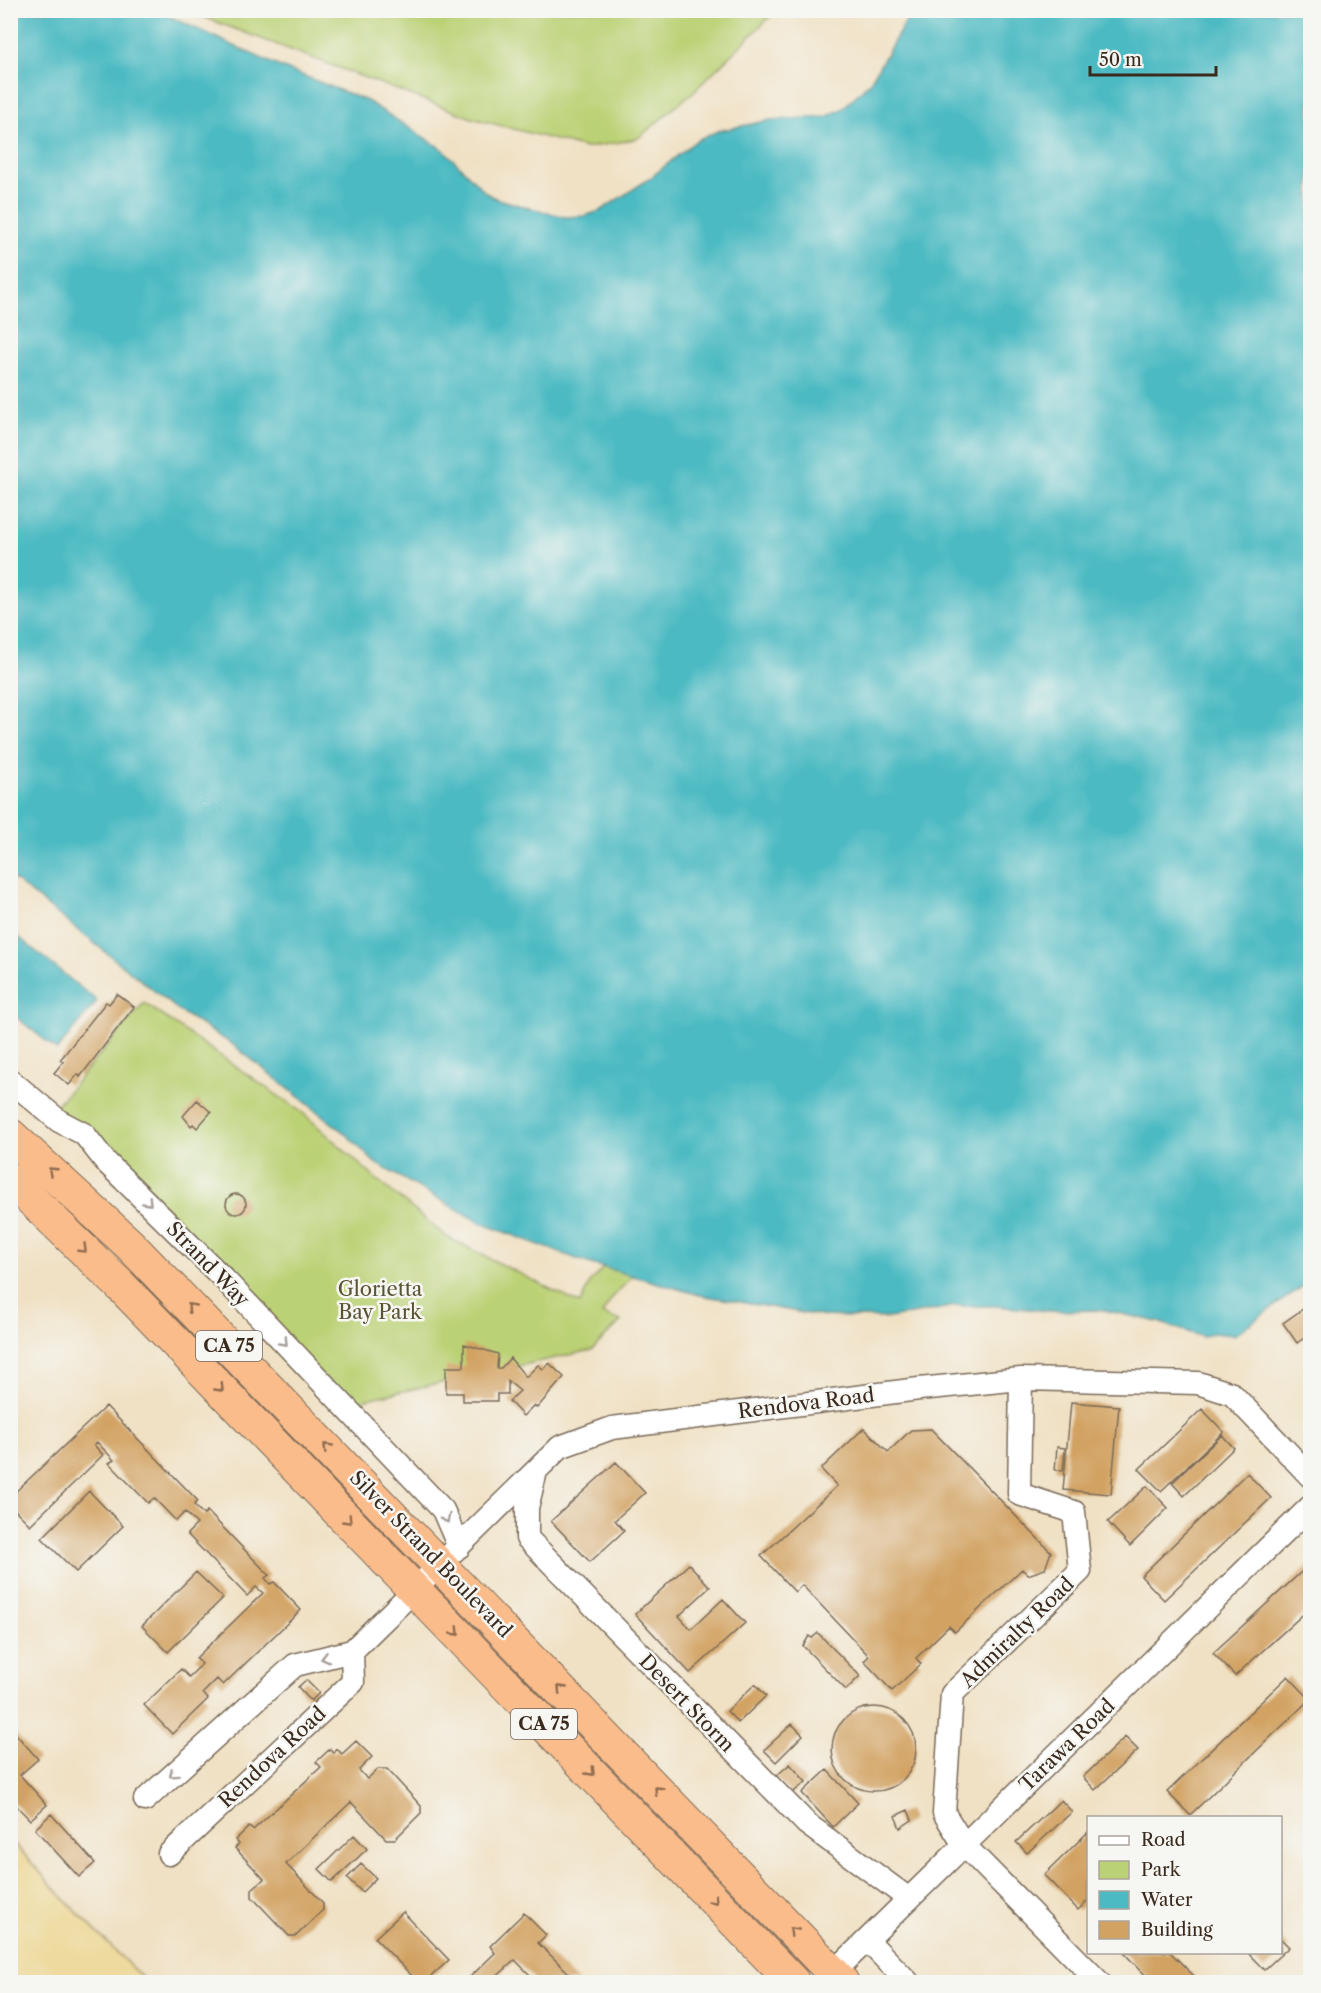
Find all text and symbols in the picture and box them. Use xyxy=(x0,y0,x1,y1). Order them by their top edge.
scale bar xyxy=(1090,39,1216,77)
text: 50 m xyxy=(1099,49,1142,71)
one-way arrow xyxy=(48,1167,59,1178)
one-way arrow xyxy=(141,1195,152,1206)
street label: Strand Way xyxy=(162,1217,255,1312)
one-way arrow xyxy=(76,1241,87,1252)
park label: Glorietta Bay Park xyxy=(338,1277,423,1324)
one-way arrow xyxy=(188,1304,199,1315)
road number: CA 75 xyxy=(196,1331,262,1361)
one-way arrow xyxy=(277,1336,288,1346)
one-way arrow xyxy=(212,1380,223,1391)
street label: Rendova Road xyxy=(736,1383,876,1423)
one-way arrow xyxy=(324,1443,335,1454)
street label: Silver Strand Boulevard xyxy=(345,1465,517,1643)
one-way arrow xyxy=(438,1512,450,1523)
one-way arrow xyxy=(341,1514,352,1524)
street label: Admiralty Road xyxy=(954,1572,1079,1693)
one-way arrow xyxy=(448,1625,459,1636)
street label: Desert Storm xyxy=(634,1649,740,1757)
one-way arrow xyxy=(321,1650,331,1663)
one-way arrow xyxy=(557,1685,568,1695)
street label: Tarawa Road xyxy=(1014,1694,1120,1796)
street label: Rendova Road xyxy=(214,1701,330,1813)
road number: CA 75 xyxy=(511,1709,577,1739)
one-way arrow xyxy=(584,1766,595,1776)
one-way arrow xyxy=(169,1767,180,1778)
one-way arrow xyxy=(654,1786,665,1797)
legend xyxy=(1087,1816,1282,1954)
text: Road xyxy=(1141,1829,1186,1851)
text: Park xyxy=(1141,1859,1182,1881)
text: Water xyxy=(1140,1889,1193,1911)
one-way arrow xyxy=(706,1892,717,1903)
text: Building xyxy=(1141,1919,1213,1941)
one-way arrow xyxy=(789,1927,800,1938)

